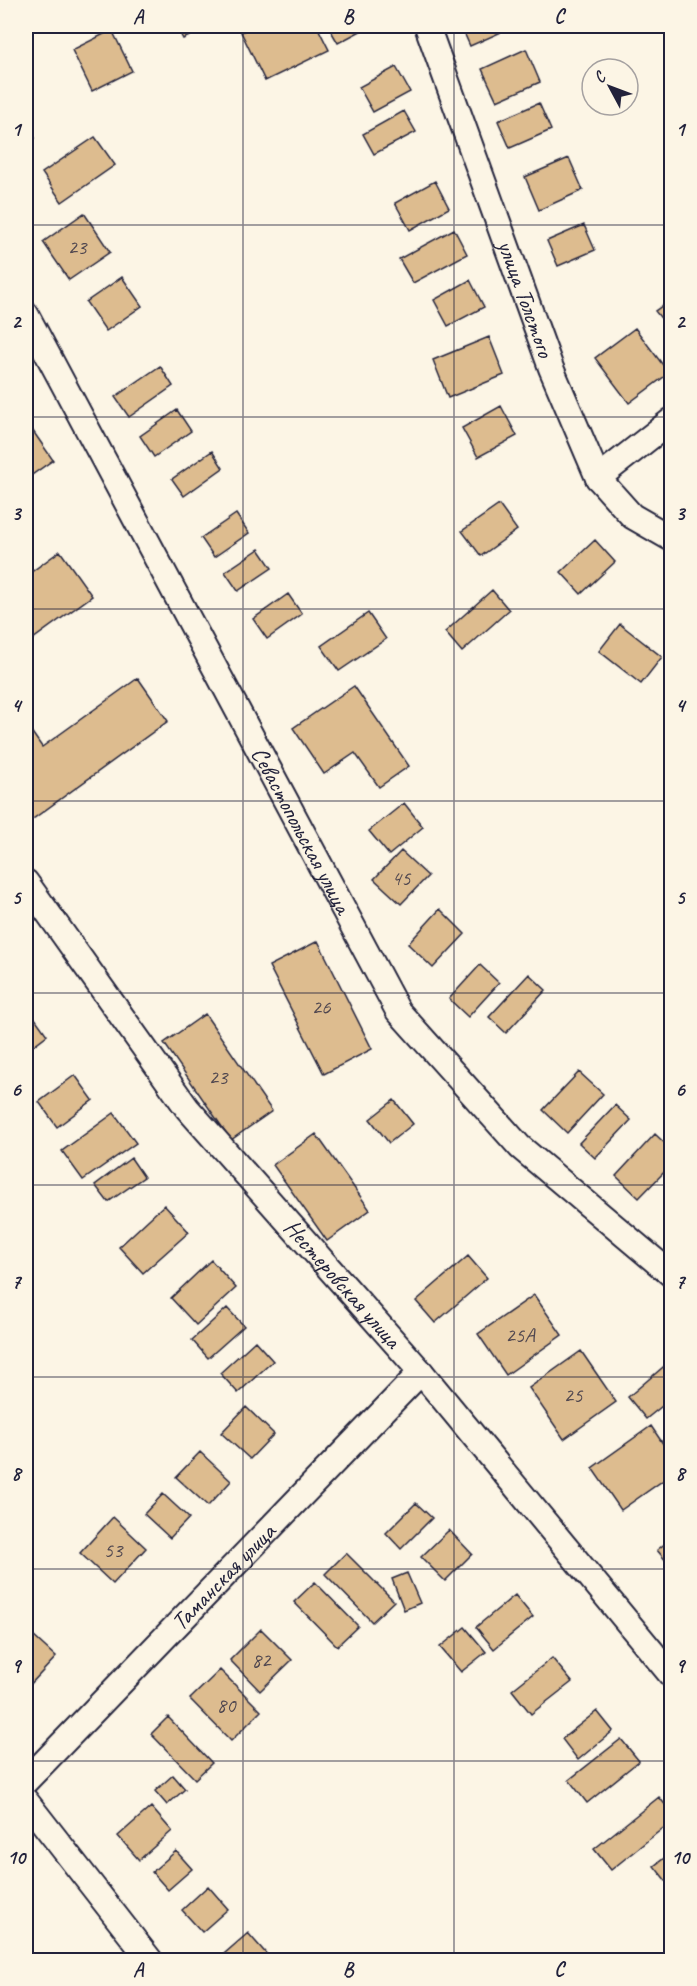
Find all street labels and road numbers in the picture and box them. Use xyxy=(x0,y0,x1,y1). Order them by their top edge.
street label: улица Толстого xyxy=(490,234,561,363)
street label: Севастопольская улица xyxy=(245,741,359,921)
street label: Нестеровская улица xyxy=(277,1213,409,1355)
street label: Таманская улица xyxy=(165,1516,283,1637)

